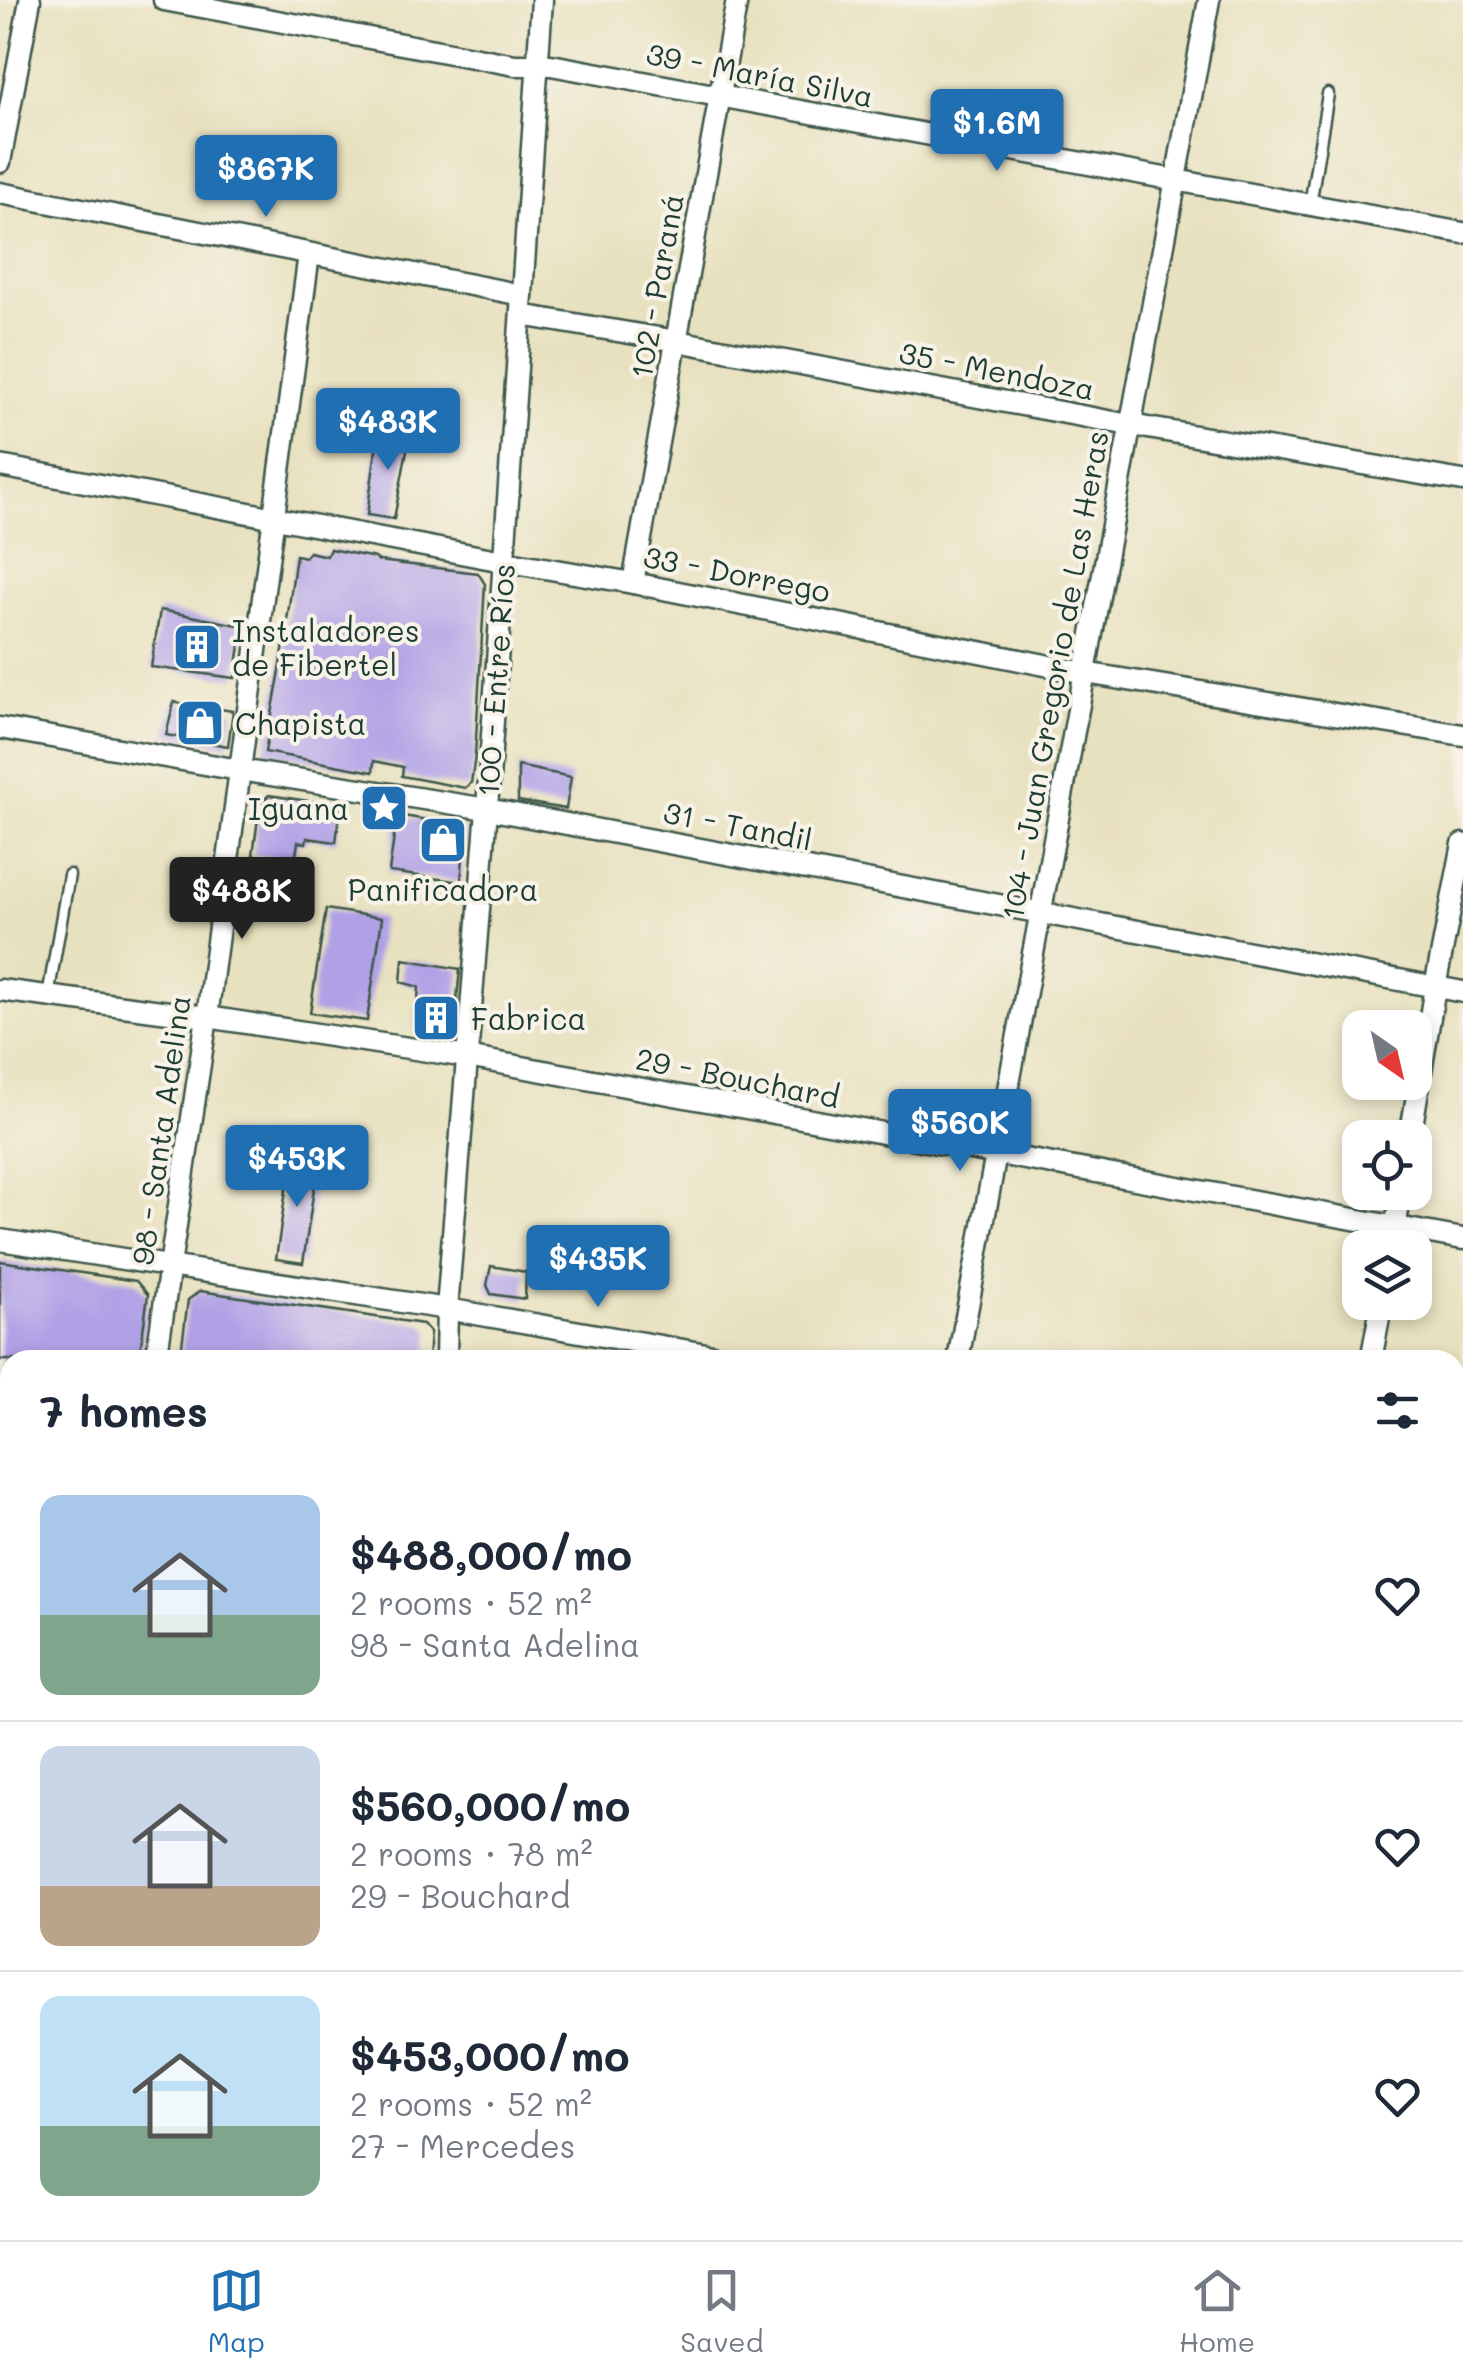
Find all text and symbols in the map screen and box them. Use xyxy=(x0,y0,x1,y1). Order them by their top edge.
street label: 39 - María Silva xyxy=(643,32,877,116)
pin: $1.6M xyxy=(927,89,1067,174)
text: $1.6M xyxy=(952,100,1042,142)
pin: $867K xyxy=(196,135,336,220)
text: $867K xyxy=(217,146,315,188)
street label: 102 - Paraná xyxy=(620,191,692,381)
street label: 35 - Mendoza xyxy=(896,331,1098,409)
pin: $483K xyxy=(318,388,458,473)
text: $483K xyxy=(338,399,438,441)
street label: 104 - Juan Gregorio de Las Heras xyxy=(991,427,1117,923)
street label: 33 - Dorrego xyxy=(640,535,834,611)
street label: 100 - Entre Ríos xyxy=(467,562,523,798)
place label: Instaladores de Fibertel xyxy=(232,610,419,684)
building icon: Instaladores de Fibertel xyxy=(171,621,223,673)
shop icon: Chapista xyxy=(174,697,226,749)
place label: Chapista xyxy=(235,703,366,743)
place icon: Iguana xyxy=(358,782,410,834)
place label: Iguana xyxy=(248,788,349,828)
street label: 31 - Tandil xyxy=(660,791,816,859)
shop icon: Panificadora xyxy=(417,814,469,866)
pin: $488K xyxy=(172,857,312,942)
text: $488K xyxy=(192,868,292,910)
place label: Panificadora xyxy=(348,869,538,909)
building icon: Fabrica xyxy=(410,992,462,1044)
street label: 98 - Santa Adelina xyxy=(121,993,199,1267)
place label: Fabrica xyxy=(471,998,586,1038)
north arrow xyxy=(1342,1010,1432,1100)
map controls xyxy=(1342,1010,1432,1320)
street label: 29 - Bouchard xyxy=(633,1038,843,1116)
pin: $560K xyxy=(890,1089,1030,1174)
text: $560K xyxy=(910,1100,1010,1142)
button: locate xyxy=(1342,1120,1432,1210)
pin: $453K xyxy=(227,1125,367,1210)
text: $453K xyxy=(247,1136,347,1178)
pin: $435K xyxy=(528,1225,668,1310)
button: layers xyxy=(1342,1230,1432,1320)
text: $435K xyxy=(548,1236,648,1278)
text: 7 homes xyxy=(40,1383,208,1438)
icon: filters xyxy=(1370,1383,1425,1438)
text: $488,000/mo xyxy=(350,1526,632,1581)
icon: home xyxy=(120,1535,240,1655)
icon: heart xyxy=(1370,1568,1425,1623)
text: 2 rooms · 52 m² xyxy=(350,1581,592,1623)
text: 98 - Santa Adelina xyxy=(350,1623,640,1665)
text: $560,000/mo xyxy=(350,1777,630,1832)
icon: home xyxy=(120,1786,240,1906)
icon: heart xyxy=(1370,1819,1425,1874)
text: 2 rooms · 78 m² xyxy=(350,1832,593,1874)
text: 29 - Bouchard xyxy=(350,1874,570,1916)
text: $453,000/mo xyxy=(350,2027,630,2082)
icon: home xyxy=(120,2036,240,2156)
icon: heart xyxy=(1370,2069,1425,2124)
text: 2 rooms · 52 m² xyxy=(350,2082,592,2124)
text: 27 - Mercedes xyxy=(350,2124,575,2166)
tab: Map xyxy=(208,2263,265,2359)
tab: Saved xyxy=(680,2263,763,2359)
tab: Home xyxy=(1179,2263,1255,2359)

